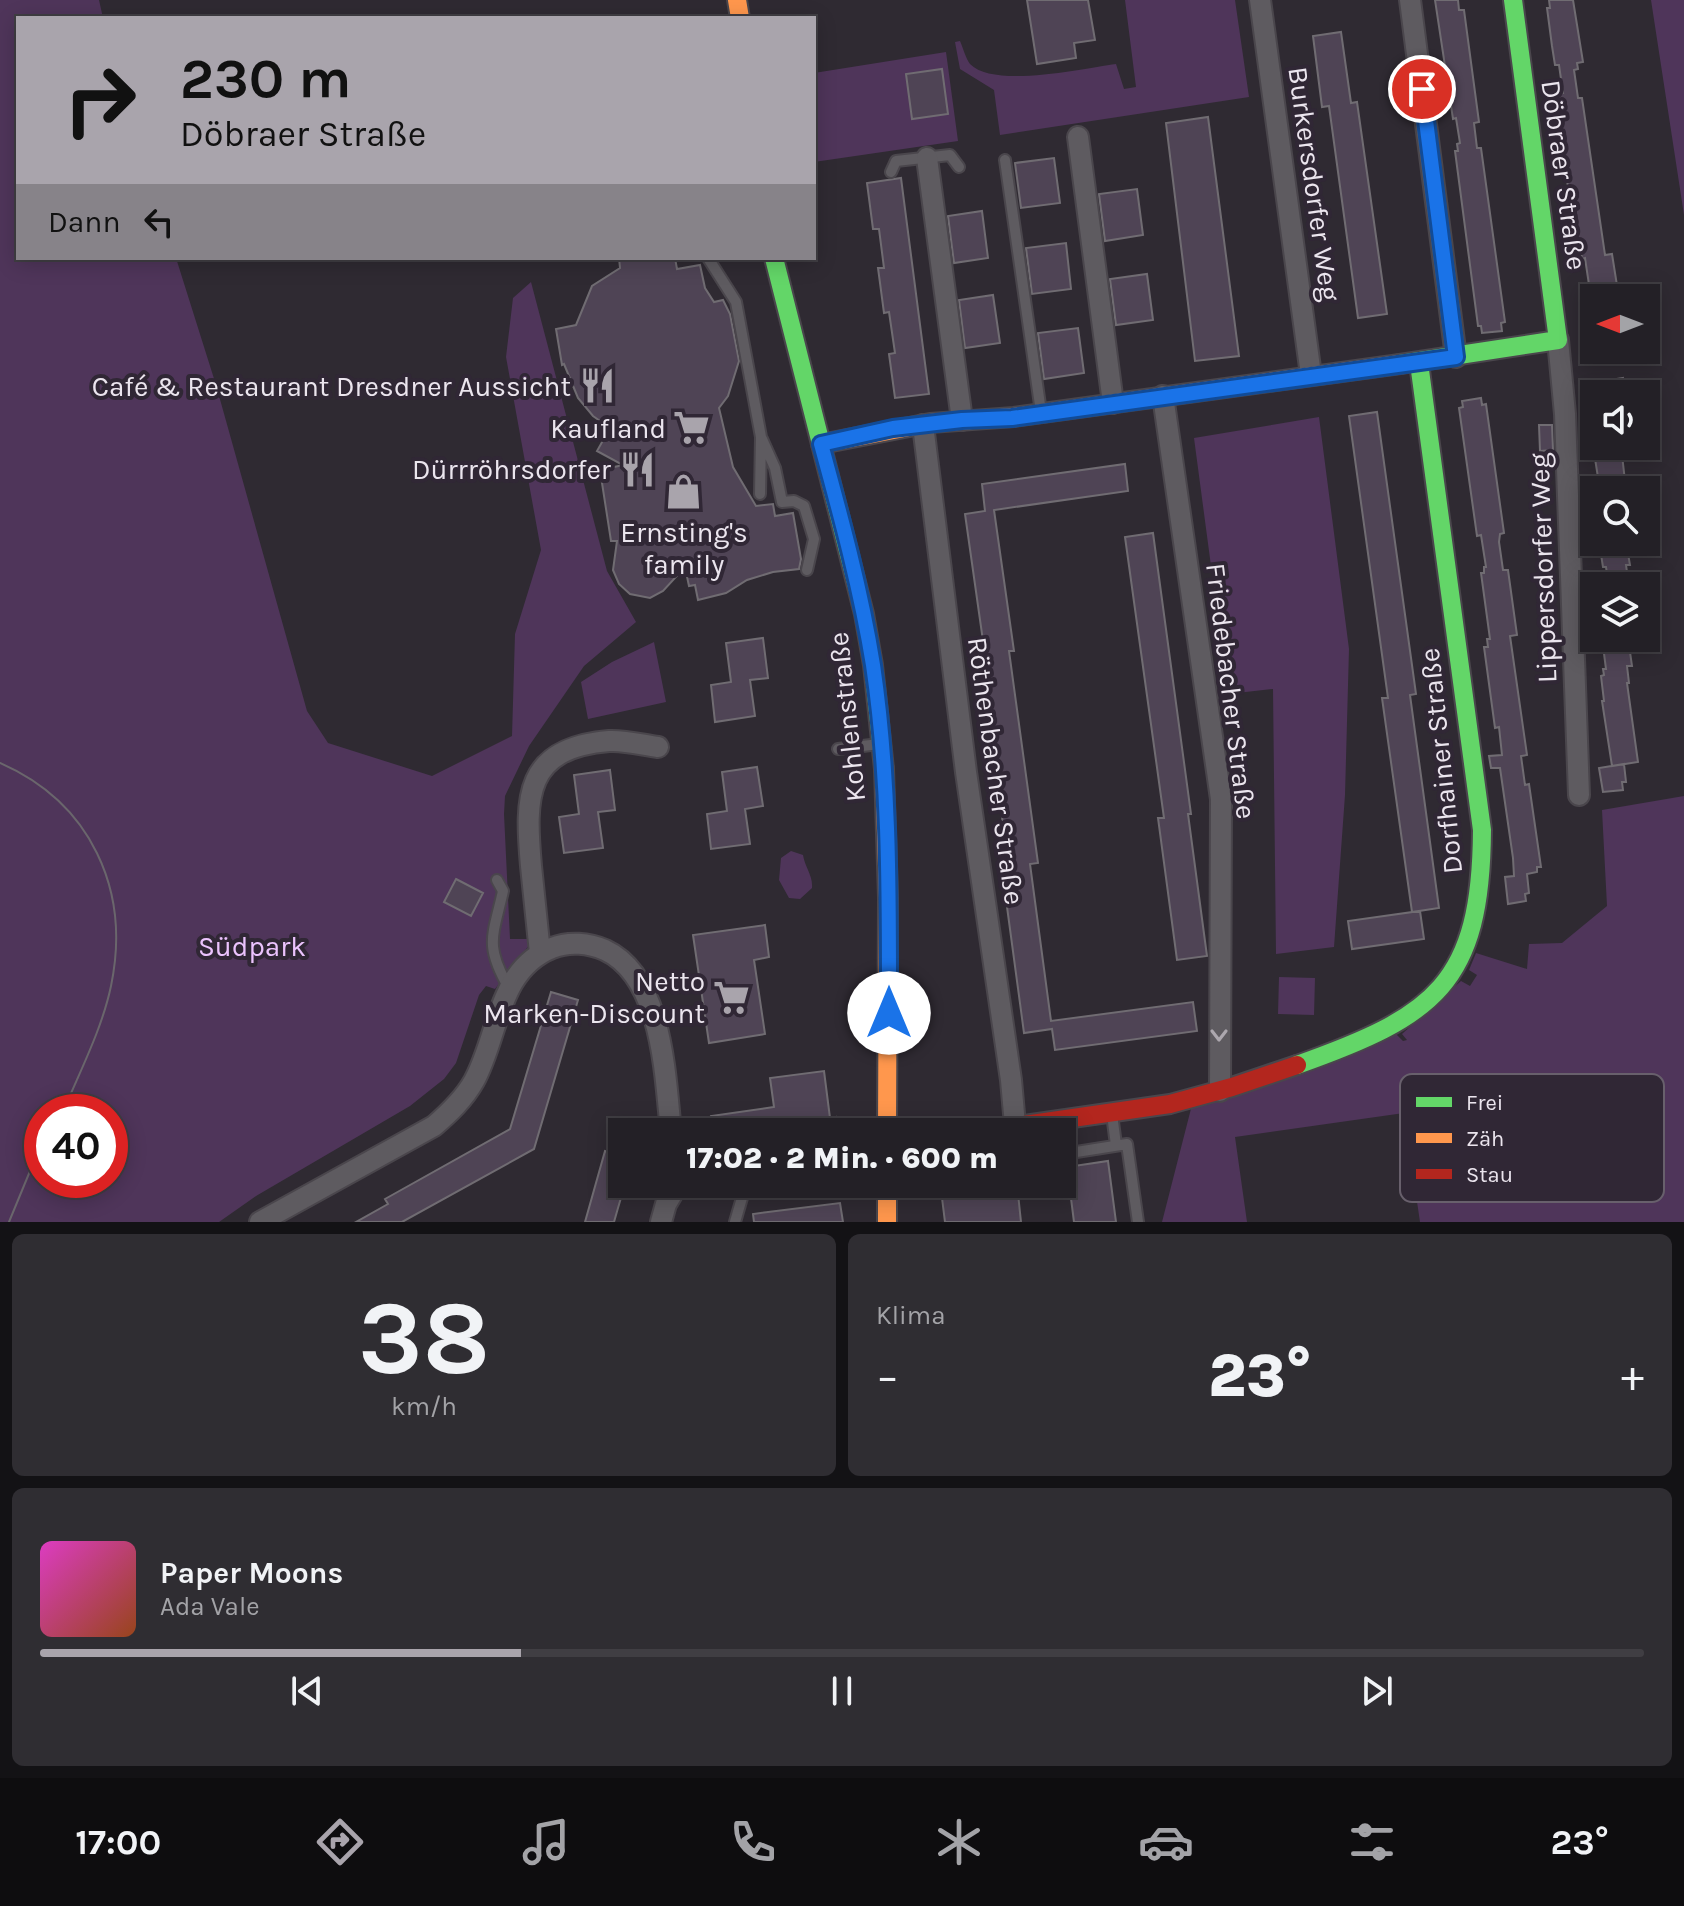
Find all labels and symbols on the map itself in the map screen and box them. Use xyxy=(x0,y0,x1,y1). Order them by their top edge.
pin xyxy=(1388,55,1456,123)
street label: Burkersdorfer Weg xyxy=(1281,65,1347,304)
street label: Döbraer Straße xyxy=(1534,78,1594,272)
north arrow xyxy=(1580,284,1660,364)
restaurant icon: Café & Restaurant Dresdner Aussicht xyxy=(578,367,616,405)
place label: Café & Restaurant Dresdner Aussicht xyxy=(92,370,571,403)
supermarket icon: Kaufland xyxy=(673,409,711,447)
place label: Kaufland xyxy=(550,412,666,445)
restaurant icon: Dürrröhrsdorfer xyxy=(618,450,656,488)
street label: Lippersdorfer Weg xyxy=(1522,452,1564,684)
place label: Dürrröhrsdorfer xyxy=(412,453,612,486)
shop icon: Ernsting's family xyxy=(665,473,703,511)
place label: Ernsting's family xyxy=(620,516,748,581)
street label: Friedebacher Straße xyxy=(1199,561,1263,821)
street label: Kohlenstraße xyxy=(822,630,872,804)
street label: Röthenbacher Straße xyxy=(961,635,1031,907)
street label: Dorfhainer Straße xyxy=(1413,647,1469,875)
park label: Südpark xyxy=(198,930,306,963)
place label: Netto Marken-Discount xyxy=(483,965,705,1030)
position arrow xyxy=(847,971,931,1055)
supermarket icon: Netto Marken-Discount xyxy=(712,978,750,1016)
one-way arrow xyxy=(1210,1029,1228,1042)
legend xyxy=(1400,1074,1664,1202)
text: Frei xyxy=(1466,1090,1503,1116)
speed limit sign: 40 xyxy=(24,1094,128,1198)
text: Zäh xyxy=(1466,1126,1504,1152)
text: Stau xyxy=(1466,1162,1513,1188)

